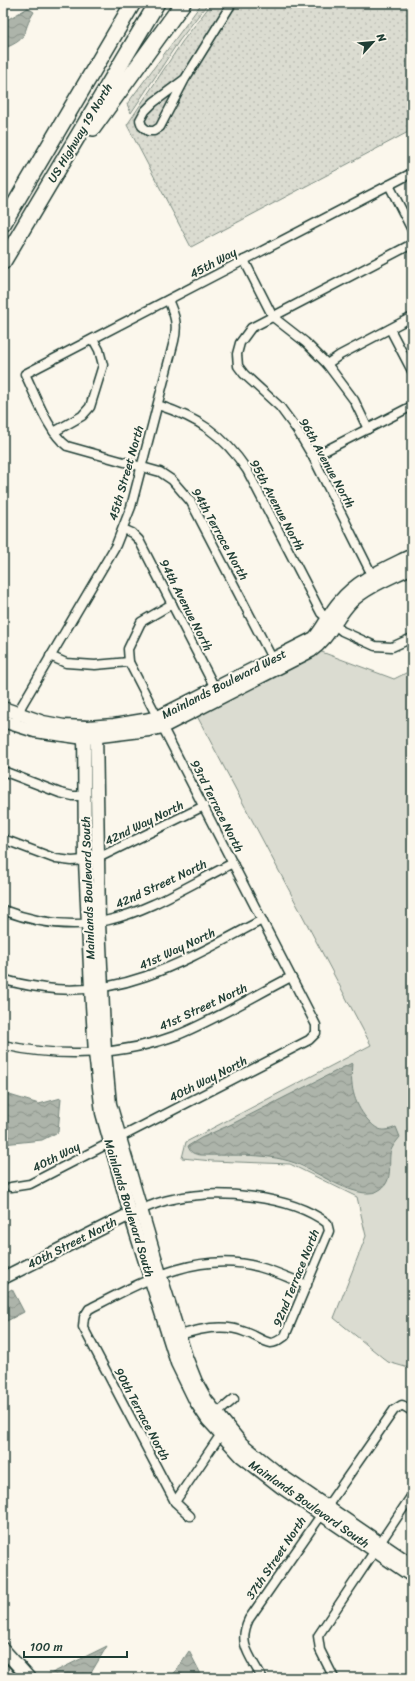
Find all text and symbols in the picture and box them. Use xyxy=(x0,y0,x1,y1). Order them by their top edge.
north arrow xyxy=(353,22,393,62)
text: N xyxy=(371,29,392,46)
street label: US Highway 19 North xyxy=(41,79,119,187)
street label: 45th Way xyxy=(185,241,241,285)
street label: 96th Avenue North xyxy=(293,414,361,512)
street label: 45th Street North xyxy=(102,423,150,523)
street label: 95th Avenue North xyxy=(244,455,310,555)
street label: 94th Terrace North xyxy=(185,484,255,584)
street label: 94th Avenue North xyxy=(153,555,219,655)
street label: Mainlands Boulevard West xyxy=(158,643,290,725)
street label: 93rd Terrace North xyxy=(184,756,250,856)
street label: 42nd Way North xyxy=(101,794,187,852)
street label: Mainlands Boulevard South xyxy=(75,816,101,960)
street label: 42nd Street North xyxy=(111,853,211,915)
street label: 41st Way North xyxy=(135,922,219,976)
street label: 41st Street North xyxy=(155,977,251,1037)
street label: 40th Way North xyxy=(165,1050,251,1108)
street label: 40th Way xyxy=(28,1135,85,1178)
street label: Mainlands Boulevard South xyxy=(98,1136,160,1280)
street label: 40th Street North xyxy=(23,1211,121,1275)
street label: 92nd Terrace North xyxy=(266,1226,326,1330)
street label: 90th Terrace North xyxy=(108,1363,176,1465)
street label: Mainlands Boulevard South xyxy=(244,1454,374,1554)
street label: 37th Street North xyxy=(240,1512,312,1604)
scale bar xyxy=(24,1633,127,1659)
text: 100 m xyxy=(30,1636,63,1658)

